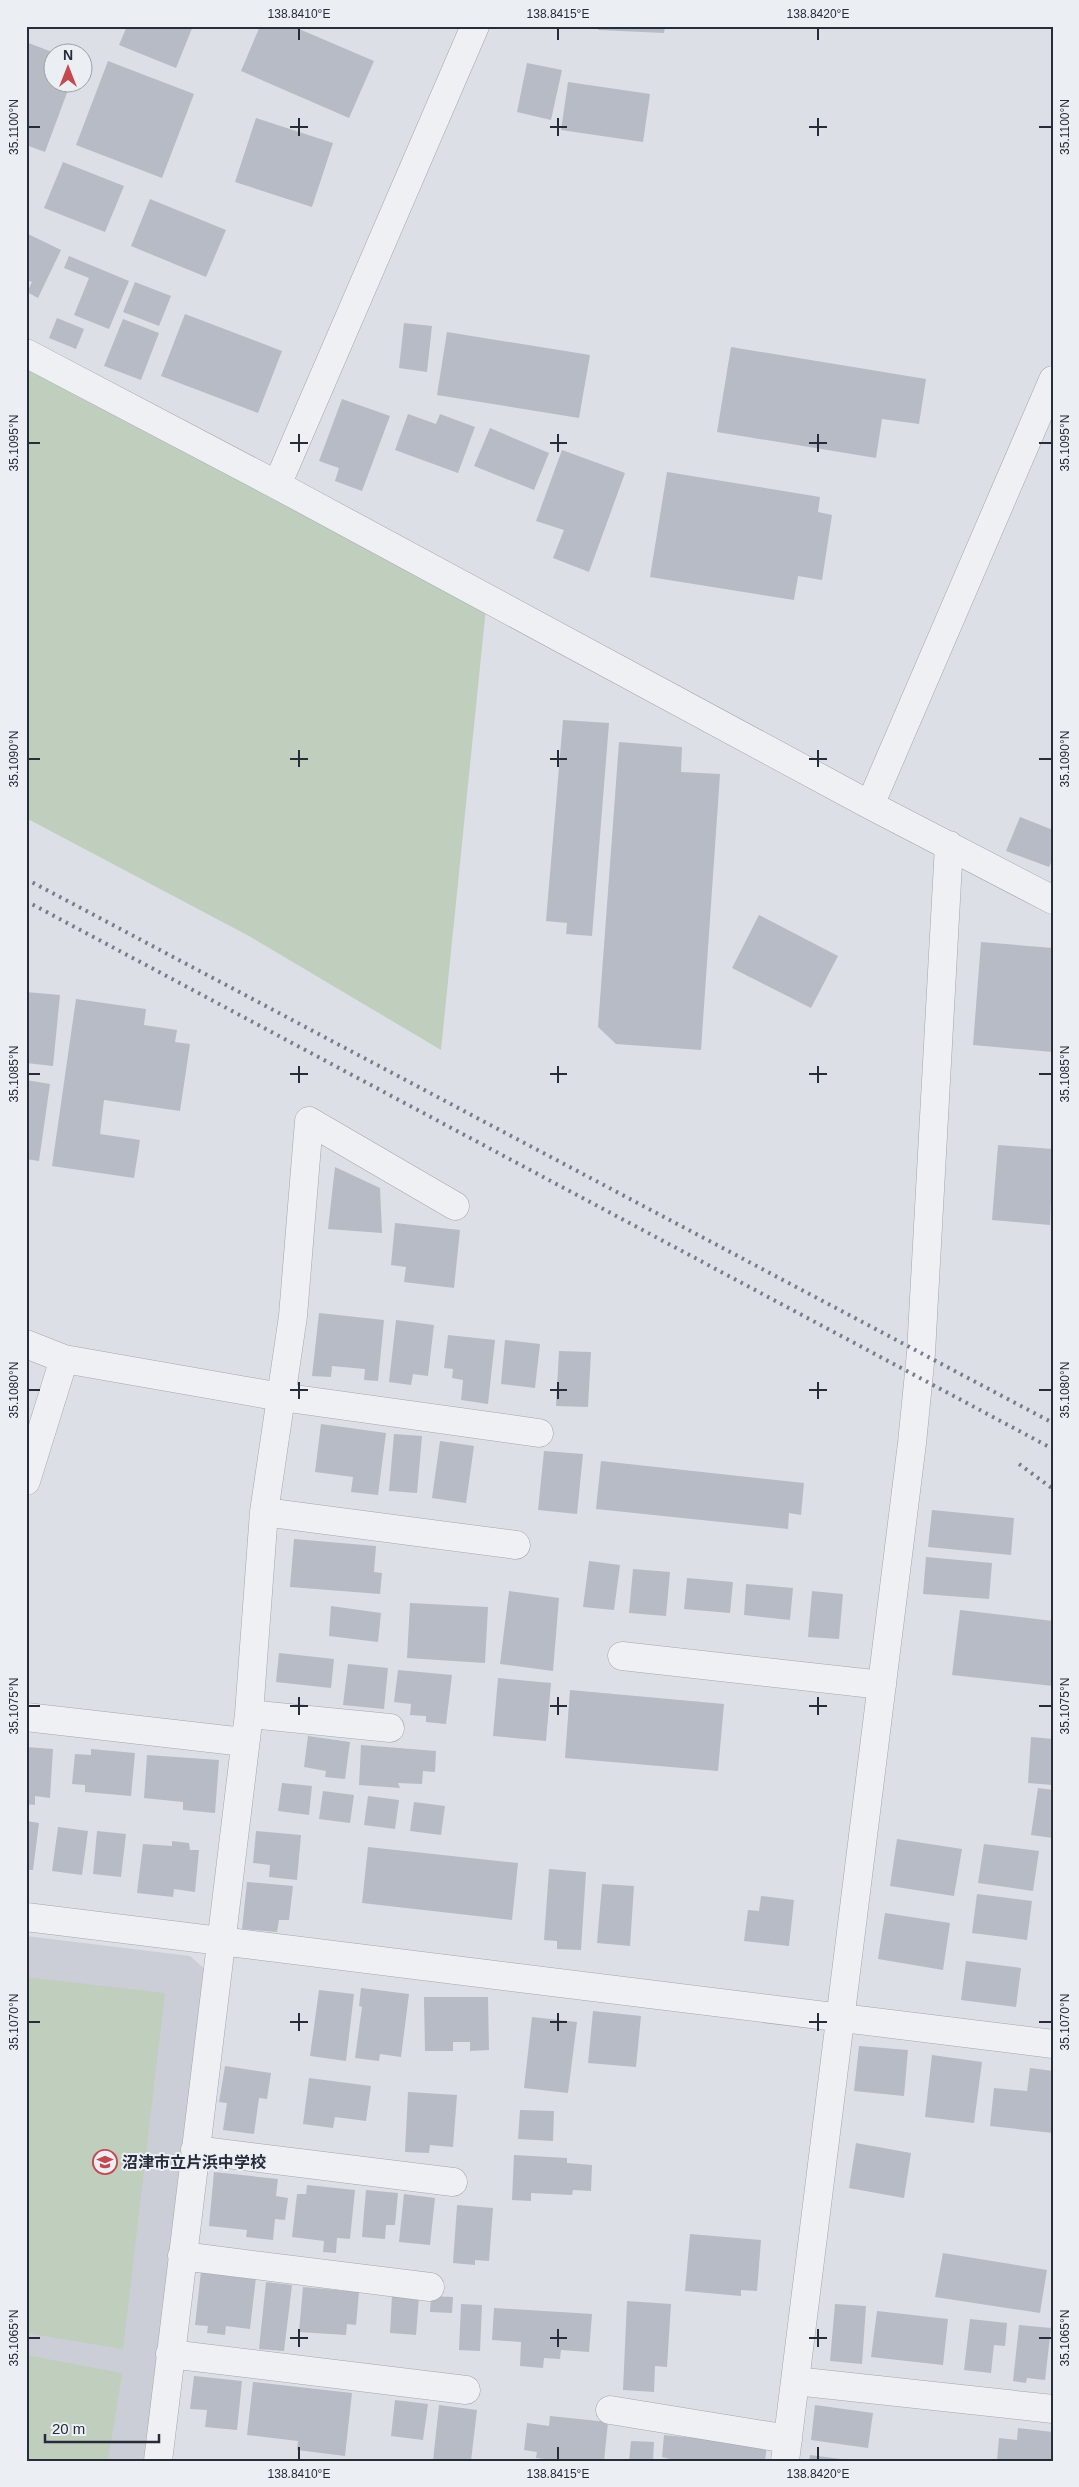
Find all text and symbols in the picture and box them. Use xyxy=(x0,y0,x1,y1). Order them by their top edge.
text: 138.8410°E xyxy=(268,7,330,21)
text: 138.8415°E xyxy=(527,7,589,21)
text: 138.8420°E xyxy=(787,7,849,21)
north arrow xyxy=(42,42,92,92)
text: N xyxy=(63,47,73,63)
text: 35.1100°N xyxy=(7,99,21,155)
text: 35.1100°N xyxy=(1058,99,1072,155)
text: 35.1095°N xyxy=(7,415,21,471)
text: 35.1095°N xyxy=(1058,415,1072,471)
text: 35.1090°N xyxy=(7,731,21,787)
text: 35.1090°N xyxy=(1058,731,1072,787)
text: 35.1085°N xyxy=(7,1046,21,1102)
text: 35.1085°N xyxy=(1058,1046,1072,1102)
text: 35.1080°N xyxy=(7,1362,21,1418)
text: 35.1080°N xyxy=(1058,1362,1072,1418)
text: 35.1075°N xyxy=(7,1678,21,1734)
text: 35.1075°N xyxy=(1058,1678,1072,1734)
text: 35.1070°N xyxy=(7,1994,21,2050)
text: 35.1070°N xyxy=(1058,1994,1072,2050)
school or university icon: 沼津市立片浜中学校 xyxy=(92,2149,118,2175)
place label: 沼津市立片浜中学校 xyxy=(122,2154,266,2171)
text: 35.1065°N xyxy=(7,2310,21,2366)
text: 35.1065°N xyxy=(1058,2310,1072,2366)
scale bar xyxy=(45,2412,159,2444)
text: 20 m xyxy=(52,2420,85,2437)
text: 138.8410°E xyxy=(268,2467,330,2481)
text: 138.8415°E xyxy=(527,2467,589,2481)
text: 138.8420°E xyxy=(787,2467,849,2481)

